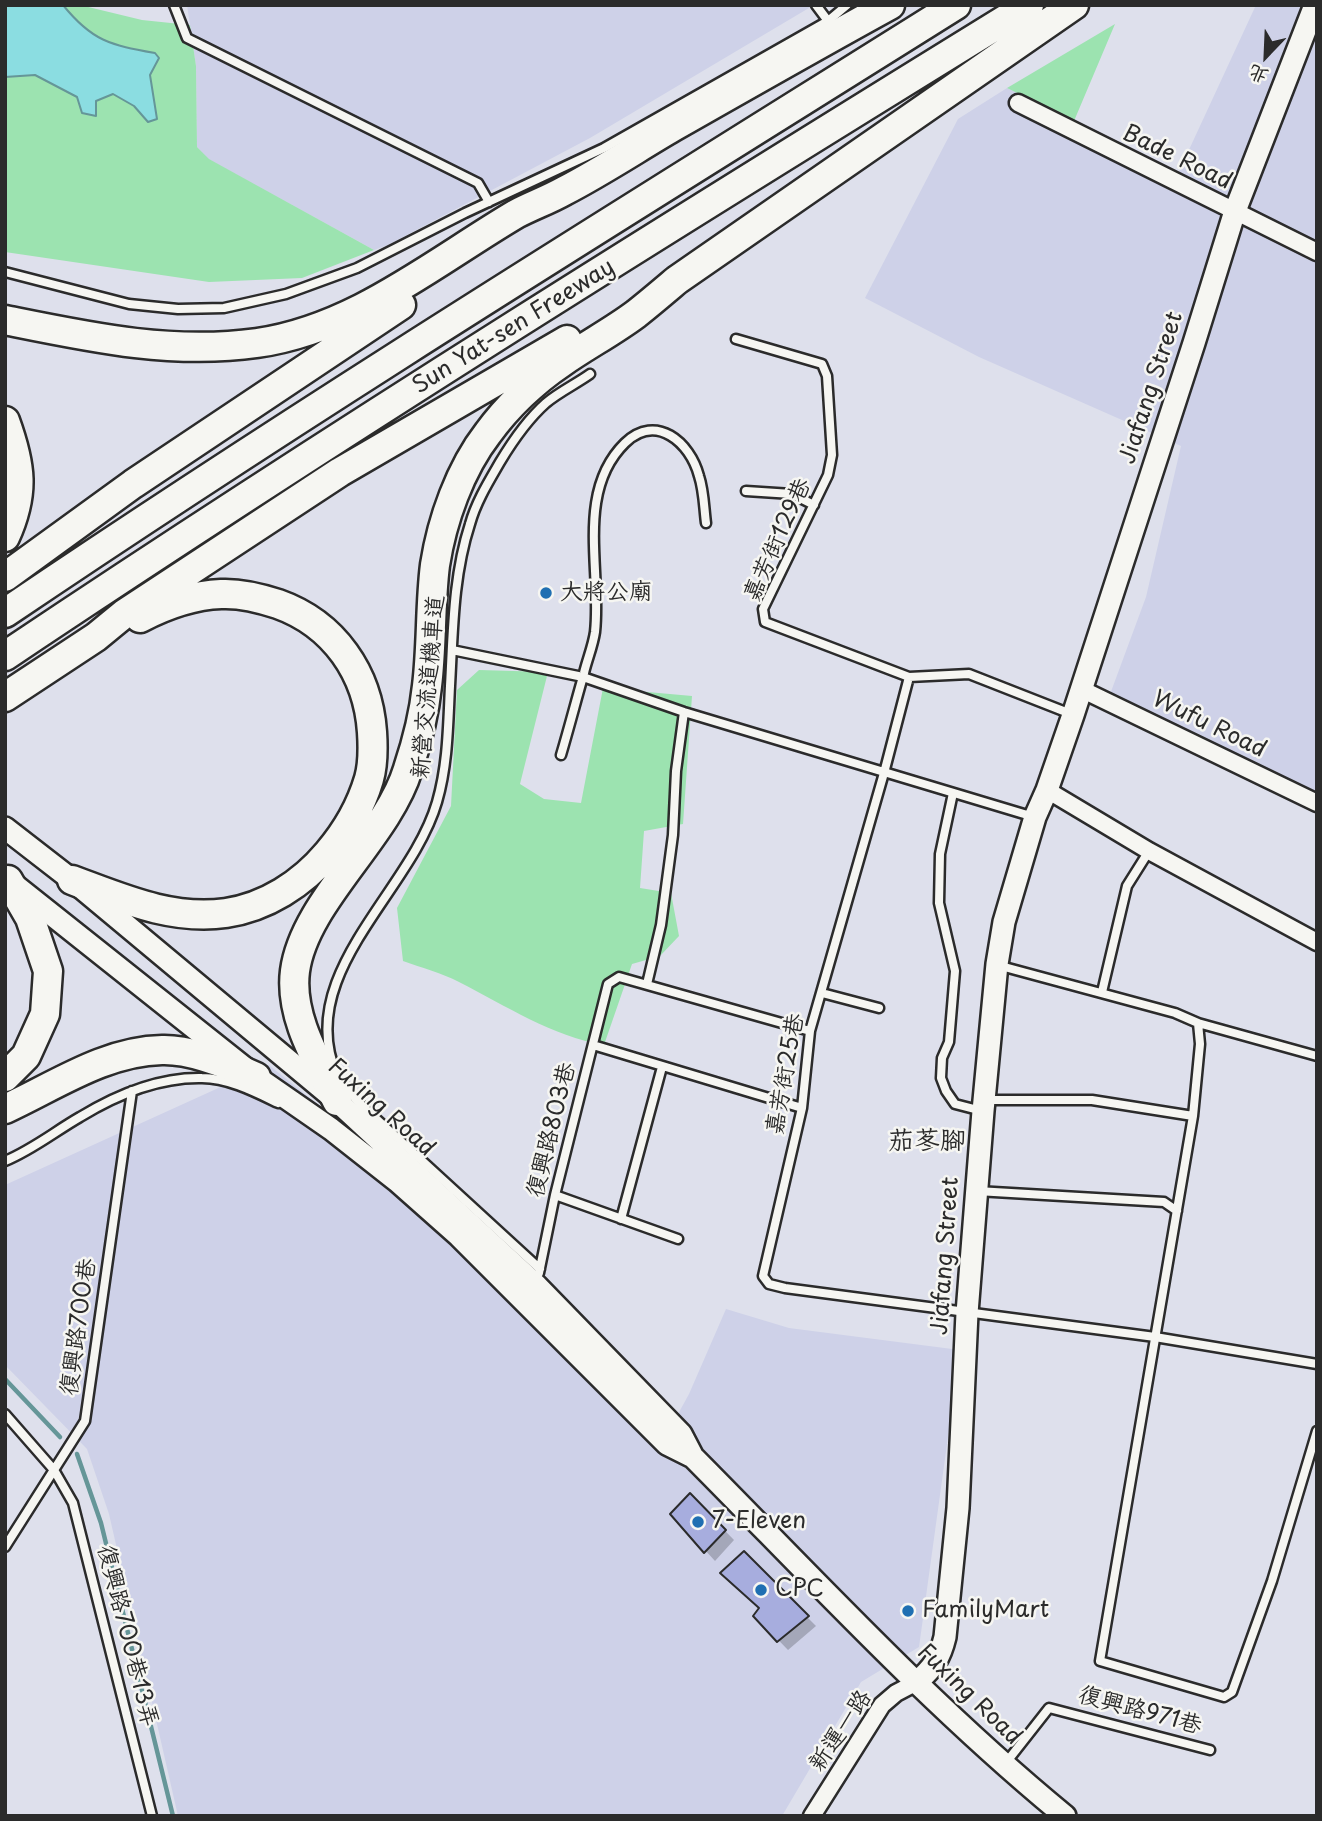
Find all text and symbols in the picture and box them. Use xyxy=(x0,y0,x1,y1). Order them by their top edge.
north arrow xyxy=(1231,21,1301,91)
text: 北 xyxy=(1244,59,1272,92)
street label: Bade Road xyxy=(1118,120,1236,196)
street label: Sun Yat-sen Freeway xyxy=(408,254,620,400)
street label: Jiafang Street xyxy=(1114,308,1190,468)
street label: 嘉芳街129巷 xyxy=(739,474,817,606)
place label: 大將公廟 xyxy=(560,579,652,607)
marker: 大將公廟 xyxy=(538,585,554,601)
street label: 新營交流道機車道 xyxy=(407,594,451,780)
street label: Wufu Road xyxy=(1148,686,1270,764)
street label: 嘉芳街25巷 xyxy=(762,1011,810,1137)
street label: Fuxing Road xyxy=(322,1053,440,1163)
street label: 復興路803巷 xyxy=(522,1060,582,1200)
district label: 茄苳腳 xyxy=(888,1126,966,1158)
street label: Jiafang Street xyxy=(927,1176,965,1336)
street label: 復興路700巷 xyxy=(56,1257,102,1397)
place label: 7-Eleven xyxy=(712,1508,806,1536)
marker: 7-Eleven xyxy=(690,1514,706,1530)
street label: 復興路700巷13弄 xyxy=(91,1542,163,1730)
place label: CPC xyxy=(775,1576,824,1604)
marker: CPC xyxy=(753,1582,769,1598)
place label: FamilyMart xyxy=(922,1597,1049,1625)
marker: FamilyMart xyxy=(900,1603,916,1619)
street label: Fuxing Road xyxy=(911,1639,1027,1751)
street label: 復興路971巷 xyxy=(1075,1681,1205,1741)
street label: 新運一路 xyxy=(804,1685,878,1777)

